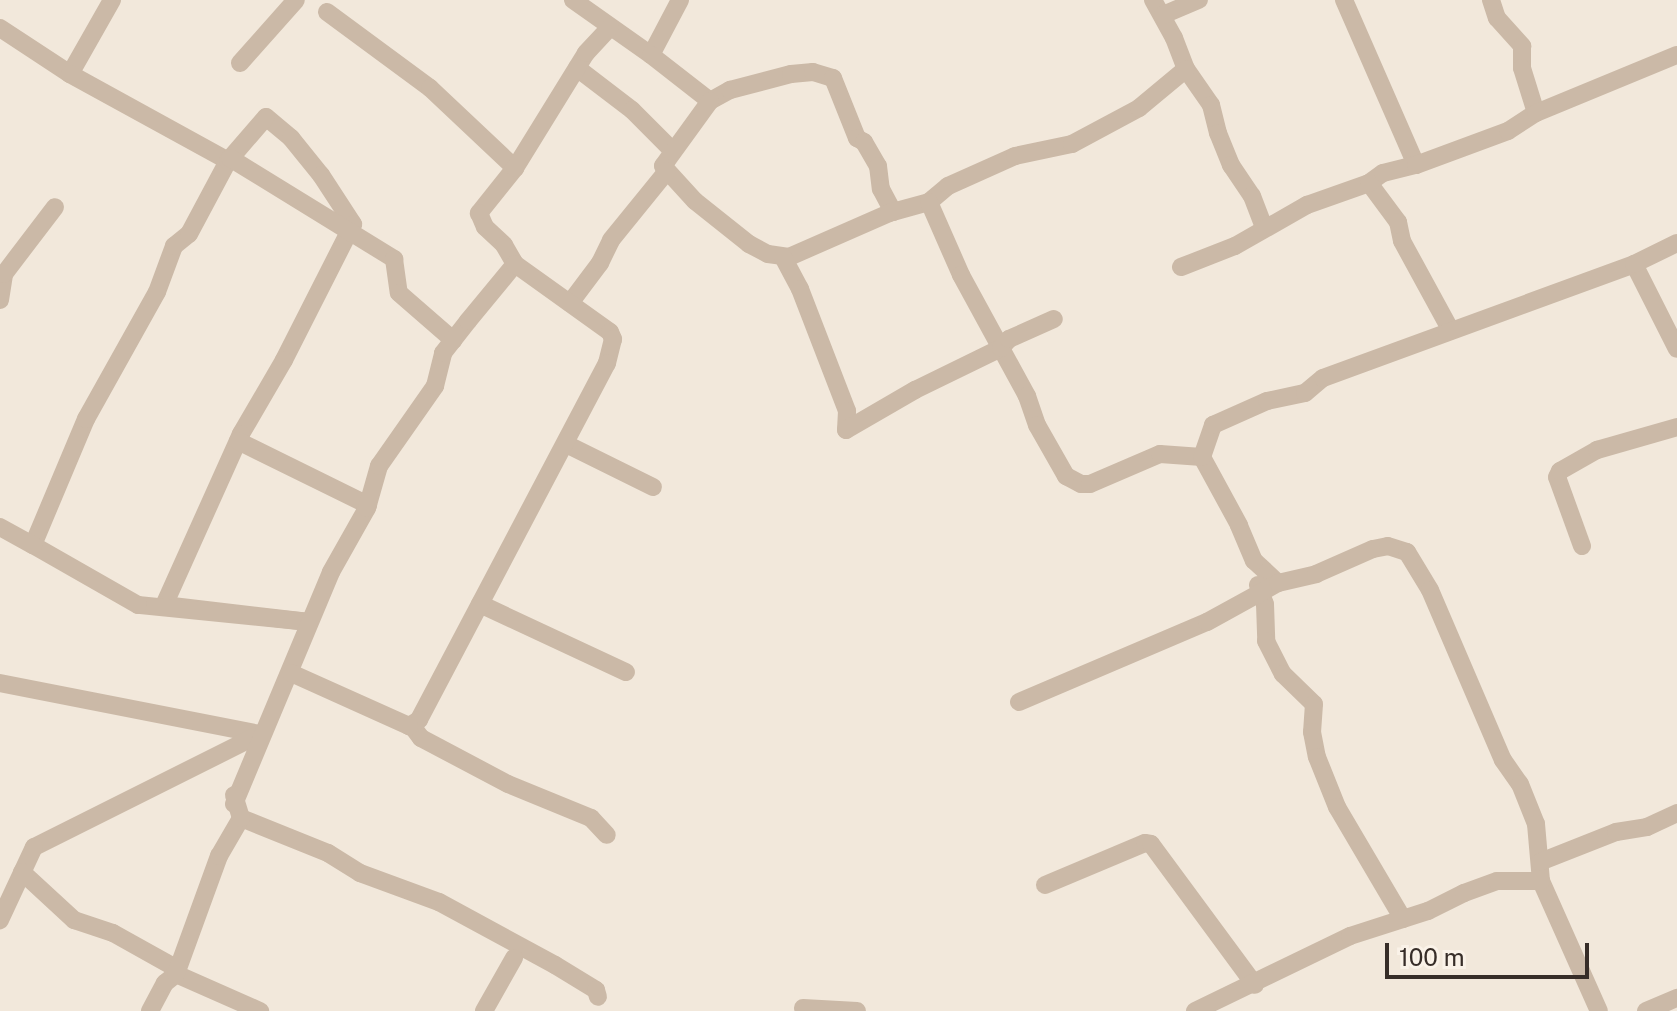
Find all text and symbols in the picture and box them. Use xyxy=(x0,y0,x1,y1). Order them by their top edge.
scale bar xyxy=(1389,927,1593,977)
text: 100 m xyxy=(1399,943,1465,971)

